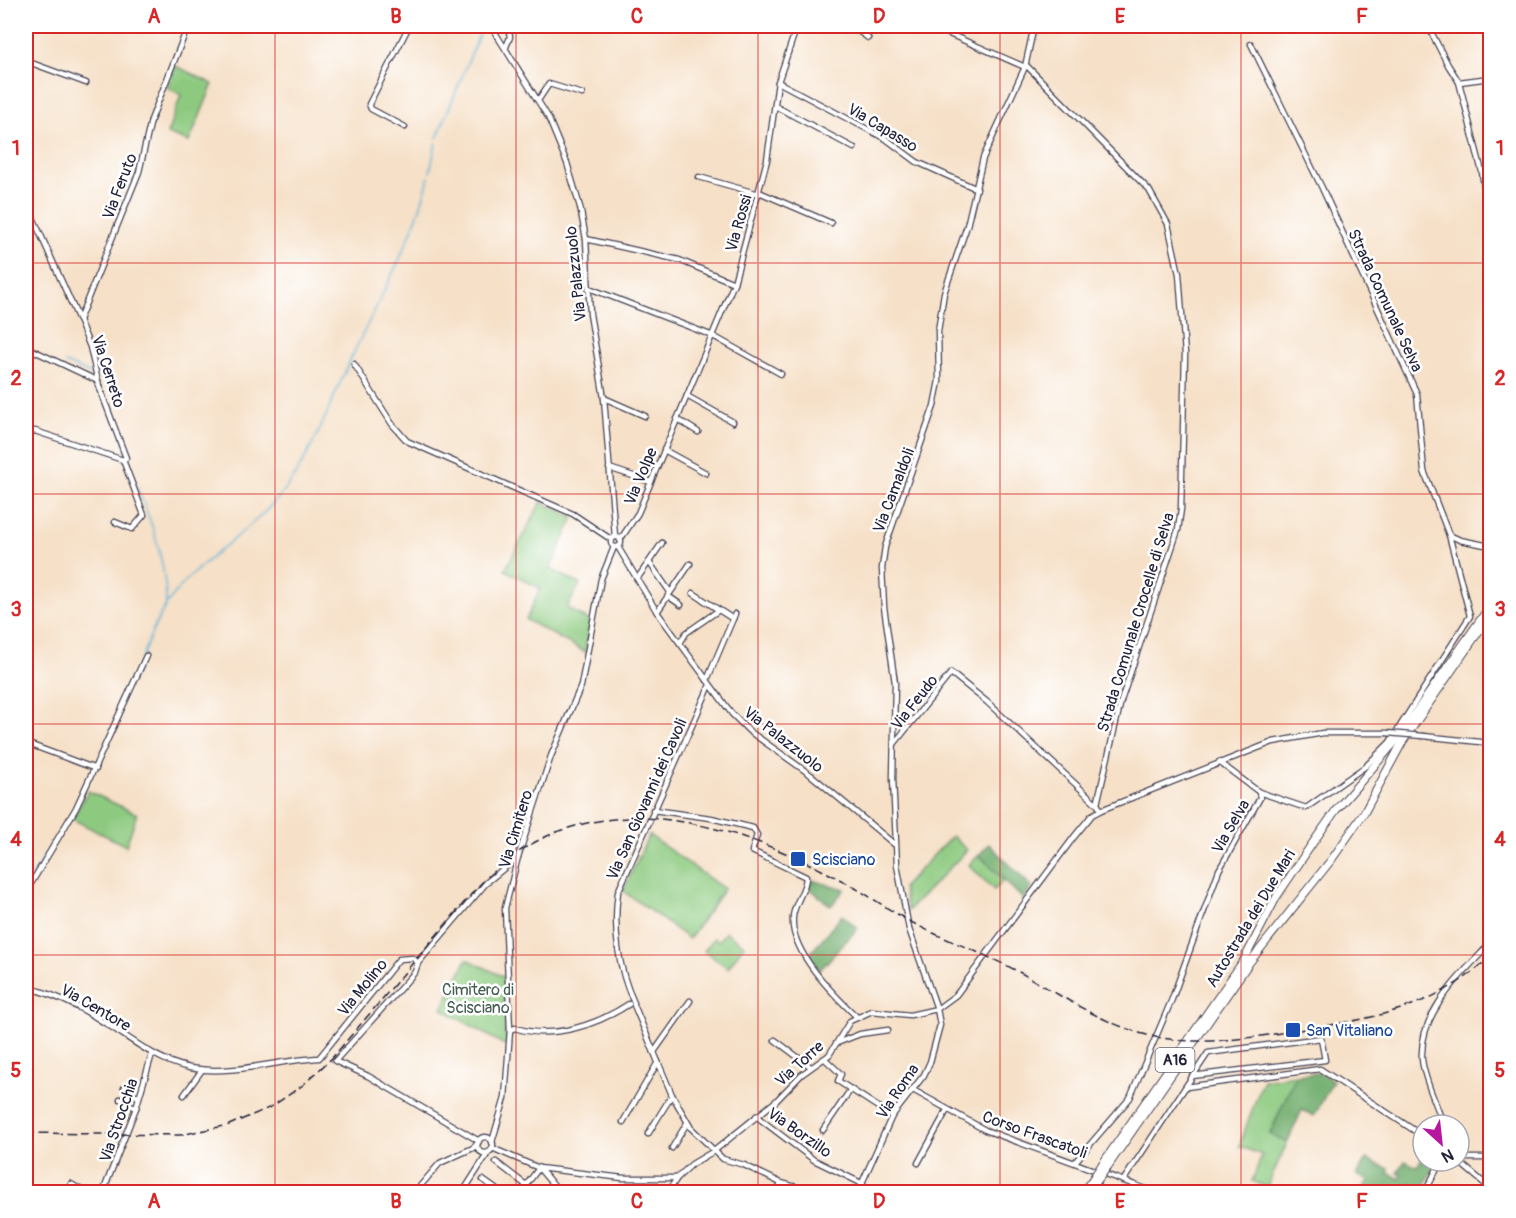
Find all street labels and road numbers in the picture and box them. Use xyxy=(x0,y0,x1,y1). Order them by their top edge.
street label: Via Capasso xyxy=(844,99,922,157)
street label: Via Feruto xyxy=(98,150,142,222)
street label: Via Rossi xyxy=(721,192,757,254)
street label: Via Palazzuolo xyxy=(561,225,591,323)
street label: Strada Comunale Selva xyxy=(1343,226,1427,375)
street label: Via Cerreto xyxy=(87,332,129,411)
street label: Via Volpe xyxy=(620,444,662,508)
street label: Via Camaldoli xyxy=(869,445,919,535)
street label: Strada Comunale Crocelle di Selva xyxy=(1093,510,1179,734)
street label: Via Feudo xyxy=(887,671,943,734)
street label: Via Palazzuolo xyxy=(739,702,828,777)
street label: Via San Giovanni dei Cavoli xyxy=(602,715,692,883)
street label: Via Cimitero xyxy=(495,787,537,871)
street label: Via Selva xyxy=(1207,796,1254,857)
street label: Autostrada dei Due Mari xyxy=(1202,846,1300,991)
street label: Via Molino xyxy=(334,955,392,1020)
street label: Via Centore xyxy=(57,980,134,1036)
street label: Via Torre xyxy=(771,1036,828,1091)
road number: A16 xyxy=(1156,1048,1194,1072)
street label: Via Roma xyxy=(872,1060,924,1123)
street label: Via Strocchia xyxy=(95,1076,143,1165)
street label: Via Borzillo xyxy=(763,1103,836,1162)
street label: Corso Frascatoli xyxy=(979,1107,1090,1163)

